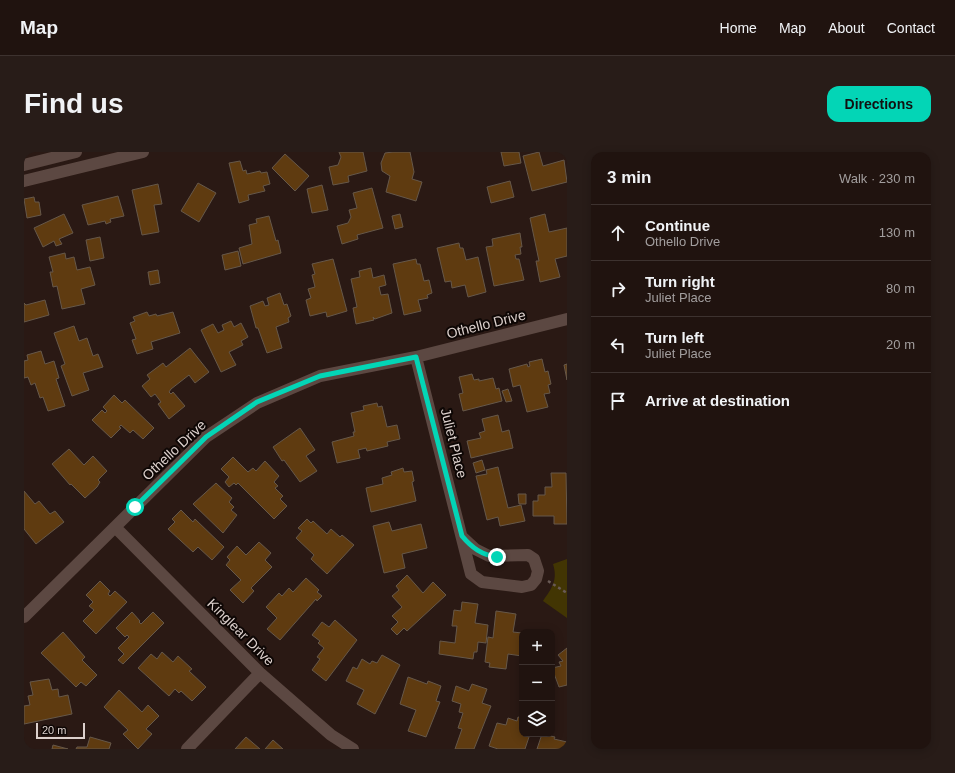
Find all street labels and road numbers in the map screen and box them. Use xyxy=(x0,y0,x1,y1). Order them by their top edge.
street label: Othello Drive xyxy=(445,306,527,342)
street label: Juliet Place xyxy=(438,406,470,480)
street label: Othello Drive xyxy=(139,416,209,483)
street label: Kinglear Drive xyxy=(204,595,278,669)

